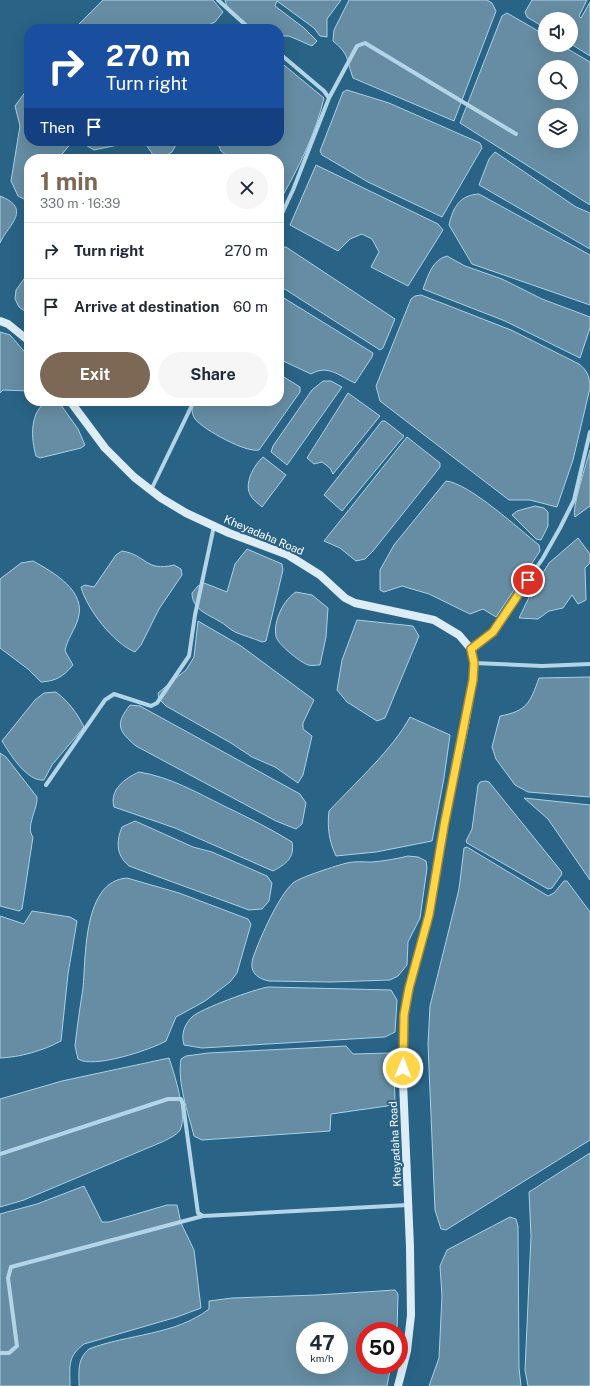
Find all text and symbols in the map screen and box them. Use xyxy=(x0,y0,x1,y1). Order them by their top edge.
map controls xyxy=(538,12,578,148)
button: sound xyxy=(538,12,578,52)
text: 270 m xyxy=(106,39,190,72)
icon: right xyxy=(40,40,92,92)
button: search xyxy=(538,60,578,100)
text: Turn right xyxy=(106,73,188,94)
button: layers xyxy=(538,108,578,148)
icon: arrive xyxy=(83,116,105,138)
text: Then xyxy=(40,119,75,136)
text: 1 min xyxy=(40,167,98,195)
button: close xyxy=(226,167,268,209)
text: 330 m · 16:39 xyxy=(40,196,120,211)
icon: right xyxy=(40,240,62,262)
text: Turn right xyxy=(74,242,144,259)
text: 270 m xyxy=(225,242,268,259)
icon: arrive xyxy=(40,296,62,318)
text: Arrive at destination xyxy=(74,298,219,315)
text: 60 m xyxy=(233,298,268,315)
button: Exit xyxy=(40,352,150,398)
button: Share xyxy=(158,352,268,398)
street label: Kheyadaha Road xyxy=(222,513,306,557)
pin xyxy=(511,563,545,597)
icon: arrive xyxy=(517,569,539,591)
position arrow xyxy=(382,1047,424,1089)
street label: Kheyadaha Road xyxy=(387,1101,403,1187)
speed limit sign: 50 xyxy=(356,1322,408,1374)
text: 47 xyxy=(309,1331,335,1355)
text: km/h xyxy=(310,1352,334,1364)

